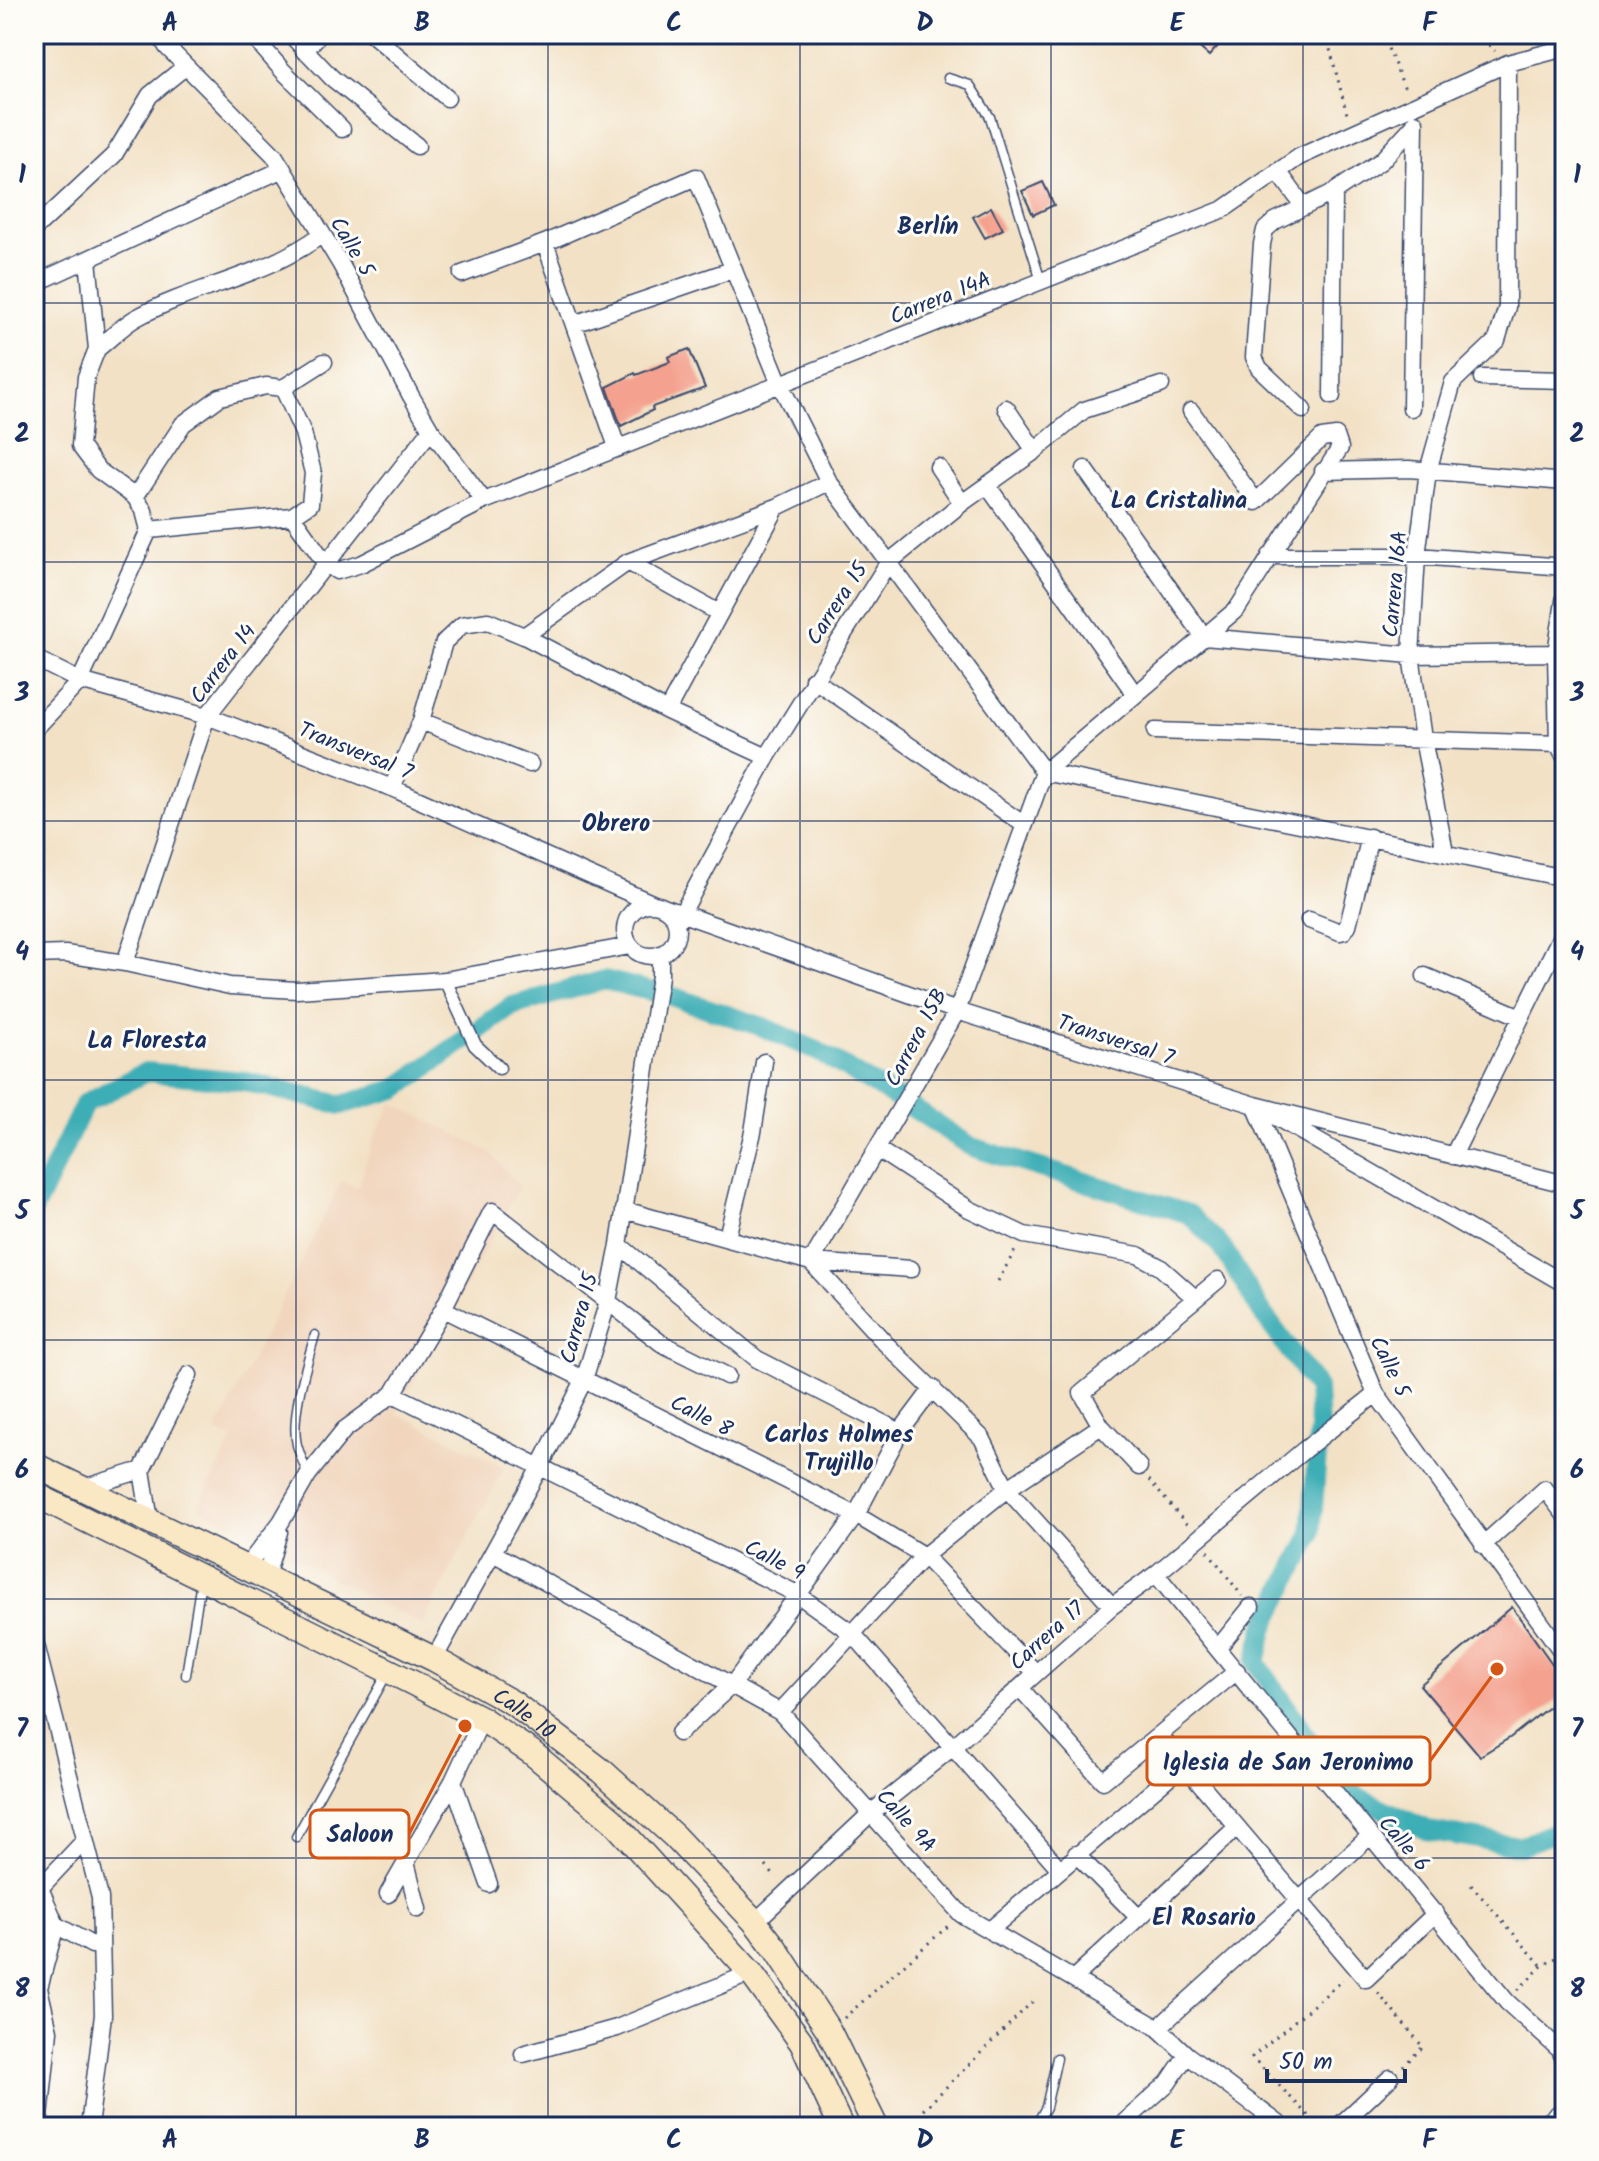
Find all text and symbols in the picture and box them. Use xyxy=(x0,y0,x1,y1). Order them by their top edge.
text: A xyxy=(162,3,178,45)
text: B xyxy=(414,3,430,45)
text: C xyxy=(666,3,682,45)
text: D xyxy=(916,3,934,45)
text: E xyxy=(1170,3,1186,45)
text: F xyxy=(1422,3,1438,45)
text: 1 xyxy=(18,155,26,197)
text: 1 xyxy=(1573,155,1581,197)
district label: Berlín xyxy=(897,208,959,247)
street label: Calle 5 xyxy=(319,210,383,285)
street label: Carrera 14A xyxy=(885,263,997,336)
text: 2 xyxy=(14,414,30,456)
text: 2 xyxy=(1569,414,1585,456)
district label: La Cristalina xyxy=(1111,482,1247,521)
street label: Carrera 16A xyxy=(1374,529,1419,639)
street label: Carrera 15 xyxy=(798,555,879,653)
street label: Carrera 14 xyxy=(182,617,266,712)
text: 3 xyxy=(14,673,29,715)
text: 3 xyxy=(1569,673,1584,715)
street label: Transversal 7 xyxy=(292,713,418,792)
district label: Obrero xyxy=(582,805,650,844)
text: 4 xyxy=(15,932,29,974)
text: 4 xyxy=(1570,932,1584,974)
street label: Carrera 15B xyxy=(877,983,958,1094)
street label: Transversal 7 xyxy=(1052,1006,1179,1077)
district label: La Floresta xyxy=(87,1022,207,1061)
text: 5 xyxy=(14,1191,30,1233)
text: 5 xyxy=(1569,1191,1585,1233)
street label: Carrera 15 xyxy=(551,1268,610,1368)
street label: Calle 5 xyxy=(1359,1330,1419,1405)
street label: Calle 8 xyxy=(663,1387,739,1448)
district label: Carlos Holmes Trujillo xyxy=(764,1416,914,1483)
text: 6 xyxy=(15,1450,29,1492)
text: 6 xyxy=(1570,1450,1584,1492)
street label: Calle 9 xyxy=(738,1531,810,1591)
street label: Carrera 17 xyxy=(1002,1593,1094,1680)
street label: Calle 10 xyxy=(485,1680,562,1750)
text: 7 xyxy=(16,1709,29,1751)
text: 7 xyxy=(1571,1709,1584,1751)
callout: Iglesia de San Jeronimo xyxy=(1147,1737,1430,1785)
text: Iglesia de San Jeronimo xyxy=(1162,1744,1414,1783)
street label: Calle 9A xyxy=(866,1781,944,1862)
street label: Calle 6 xyxy=(1369,1809,1438,1881)
callout: Saloon xyxy=(310,1810,409,1858)
text: Saloon xyxy=(326,1816,394,1855)
district label: El Rosario xyxy=(1152,1899,1256,1938)
text: 8 xyxy=(14,1969,30,2011)
text: 8 xyxy=(1569,1969,1585,2011)
scale bar xyxy=(1267,2033,1405,2083)
text: 50 m xyxy=(1279,2043,1333,2082)
text: A xyxy=(162,2120,178,2161)
text: B xyxy=(414,2120,430,2161)
text: C xyxy=(666,2120,682,2161)
text: D xyxy=(916,2120,934,2161)
text: E xyxy=(1170,2120,1186,2161)
text: F xyxy=(1422,2120,1438,2161)

